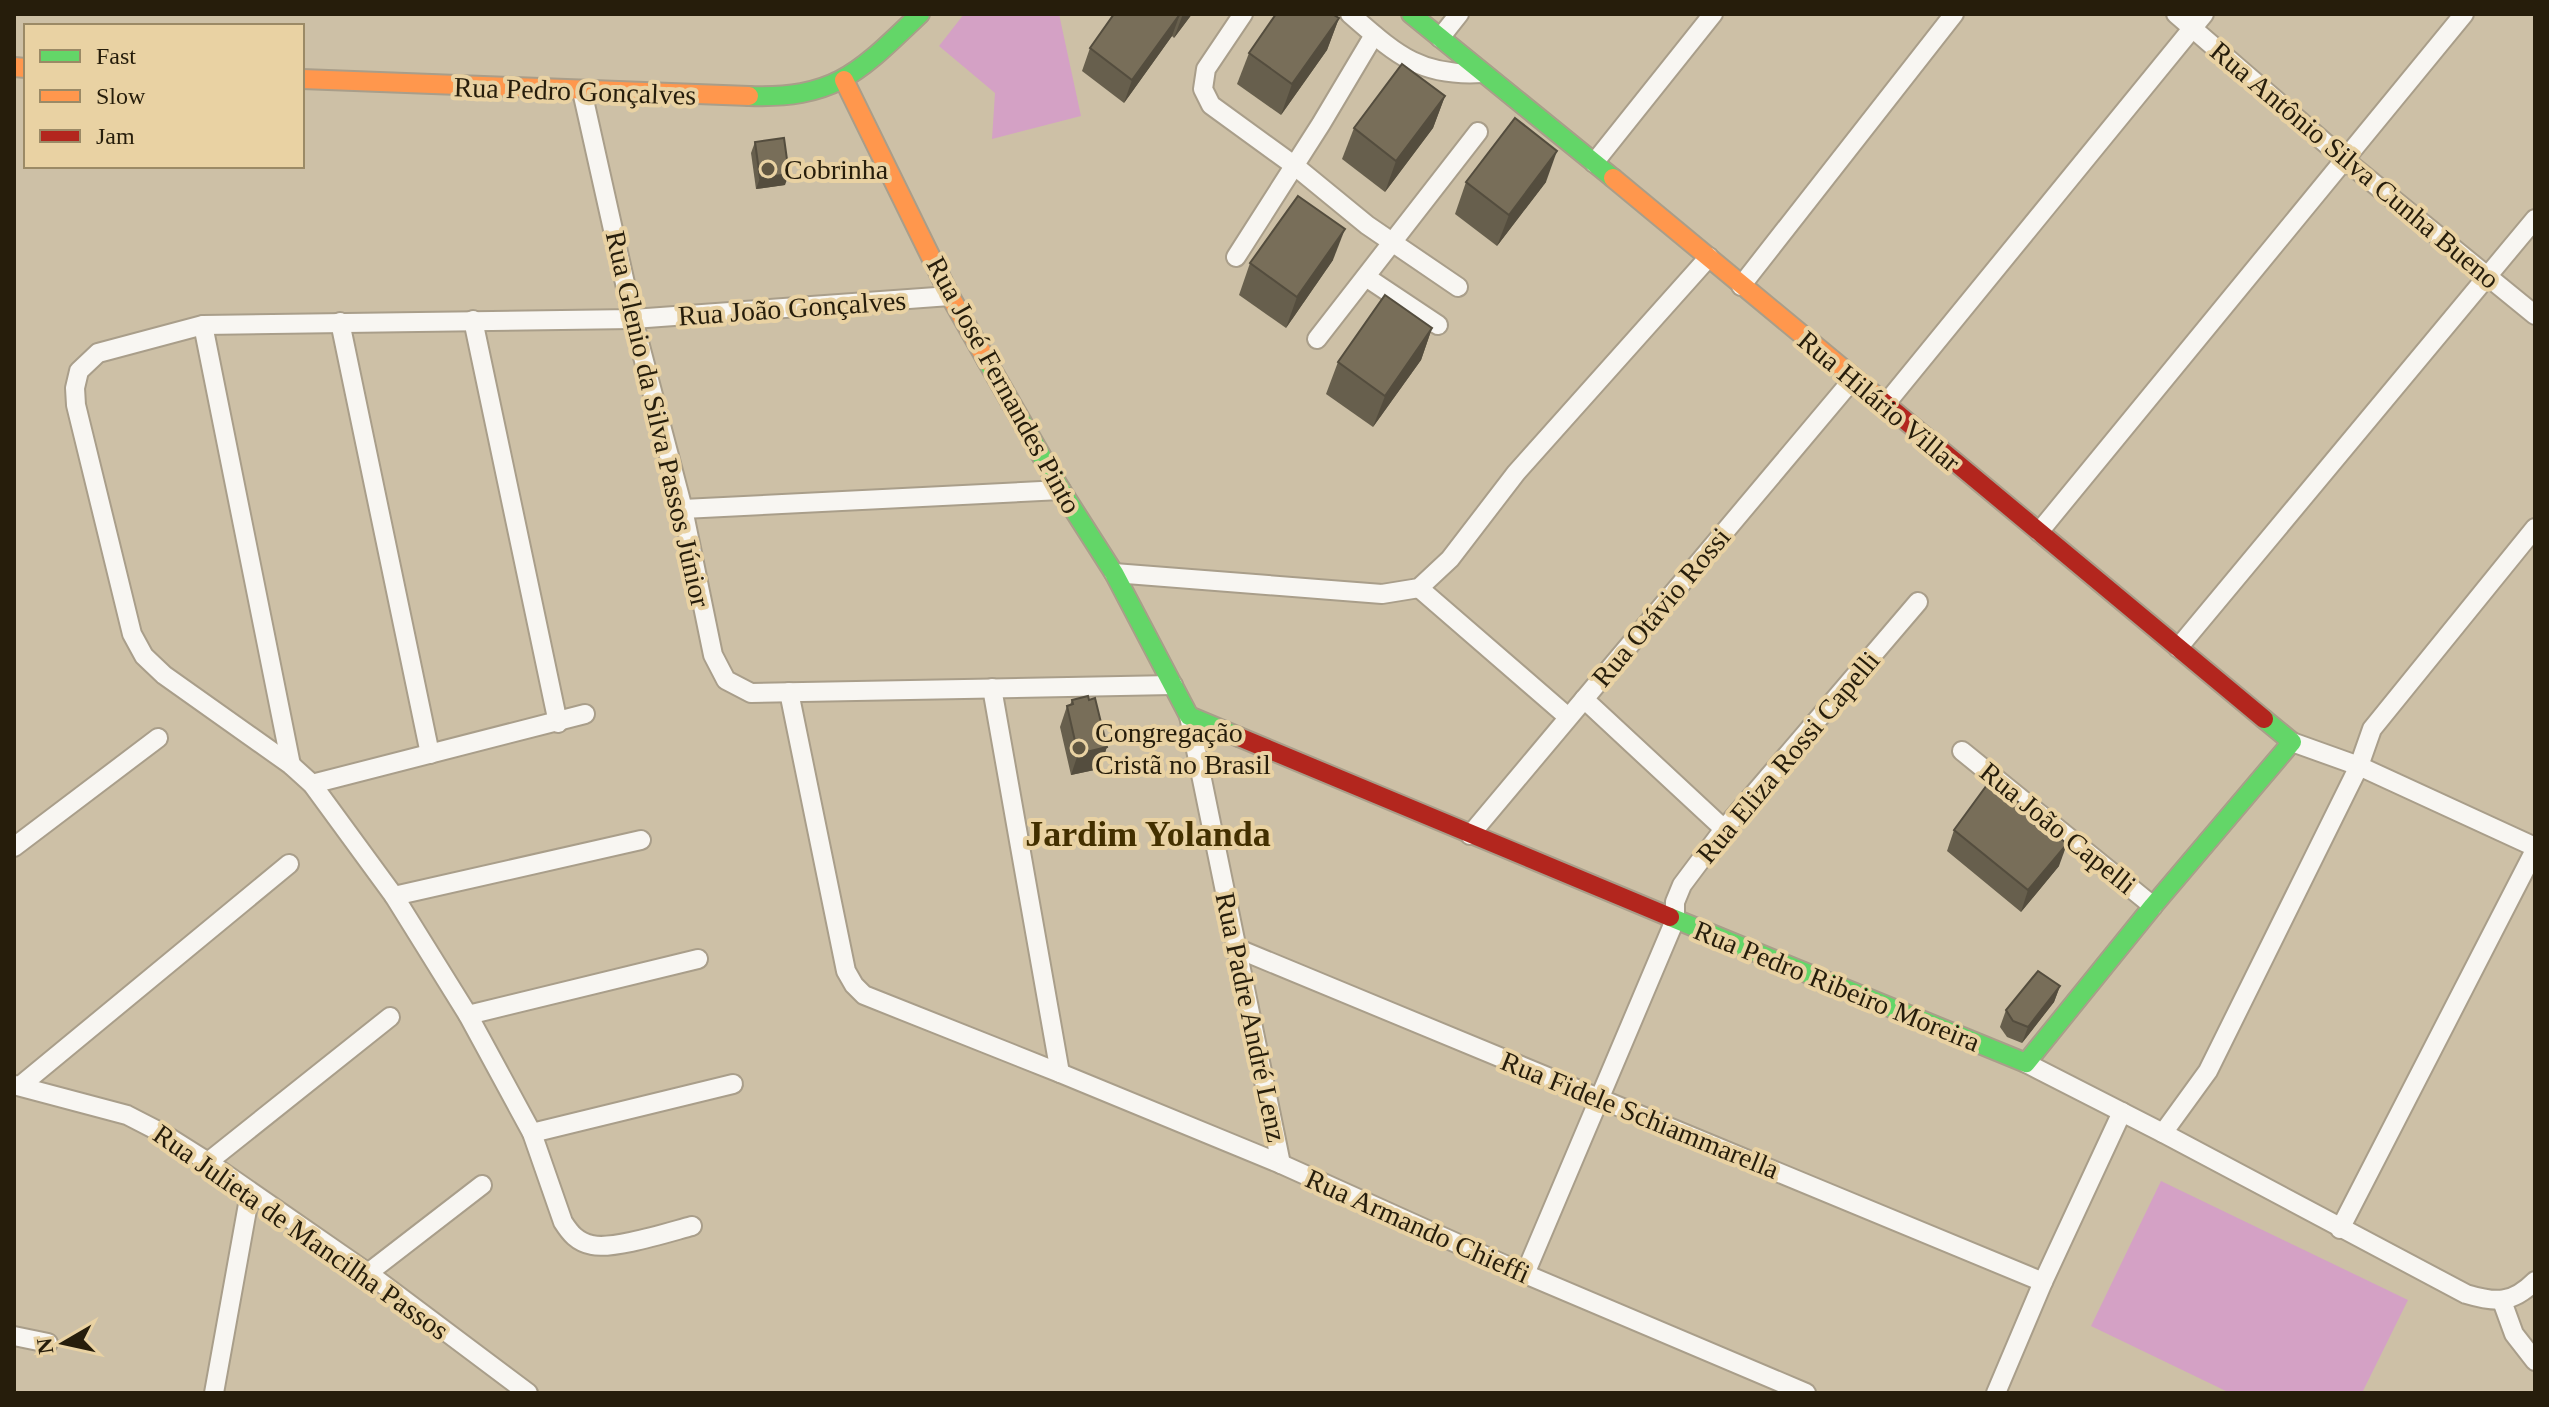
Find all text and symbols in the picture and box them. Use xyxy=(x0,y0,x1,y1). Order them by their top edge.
legend xyxy=(24,24,304,168)
street label: Rua Antônio Silva Cunha Bueno xyxy=(2204,35,2506,295)
text: Fast xyxy=(96,43,136,69)
street label: Rua Pedro Gonçalves xyxy=(453,71,697,111)
text: Slow xyxy=(96,83,146,109)
text: Jam xyxy=(96,123,135,149)
place label: Cobrinha xyxy=(784,154,889,185)
marker: Cobrinha xyxy=(759,160,777,178)
street label: Rua Glenio da Silva Passos Júnior xyxy=(600,228,717,611)
street label: Rua José Fernandes Pinto xyxy=(921,251,1087,519)
street label: Rua João Gonçalves xyxy=(677,285,907,331)
street label: Rua Hilário Villar xyxy=(1792,324,1967,478)
street label: Rua Otávio Rossi xyxy=(1586,521,1737,693)
street label: Rua Eliza Rossi Capelli xyxy=(1690,645,1886,869)
place label: Congregação Cristã no Brasil xyxy=(1095,717,1271,780)
marker: Congregação Cristã no Brasil xyxy=(1070,739,1088,757)
street label: Rua João Capelli xyxy=(1974,756,2142,900)
district label: Jardim Yolanda xyxy=(1025,814,1271,854)
street label: Rua Padre André Lenz xyxy=(1209,889,1293,1145)
street label: Rua Pedro Ribeiro Moreira xyxy=(1690,914,1985,1058)
street label: Rua Fidele Schiammarella xyxy=(1496,1045,1784,1185)
street label: Rua Julieta de Mancilha Passos xyxy=(148,1118,454,1346)
street label: Rua Armando Chieffi xyxy=(1301,1163,1535,1289)
north arrow xyxy=(24,1303,104,1383)
text: N xyxy=(31,1336,58,1356)

